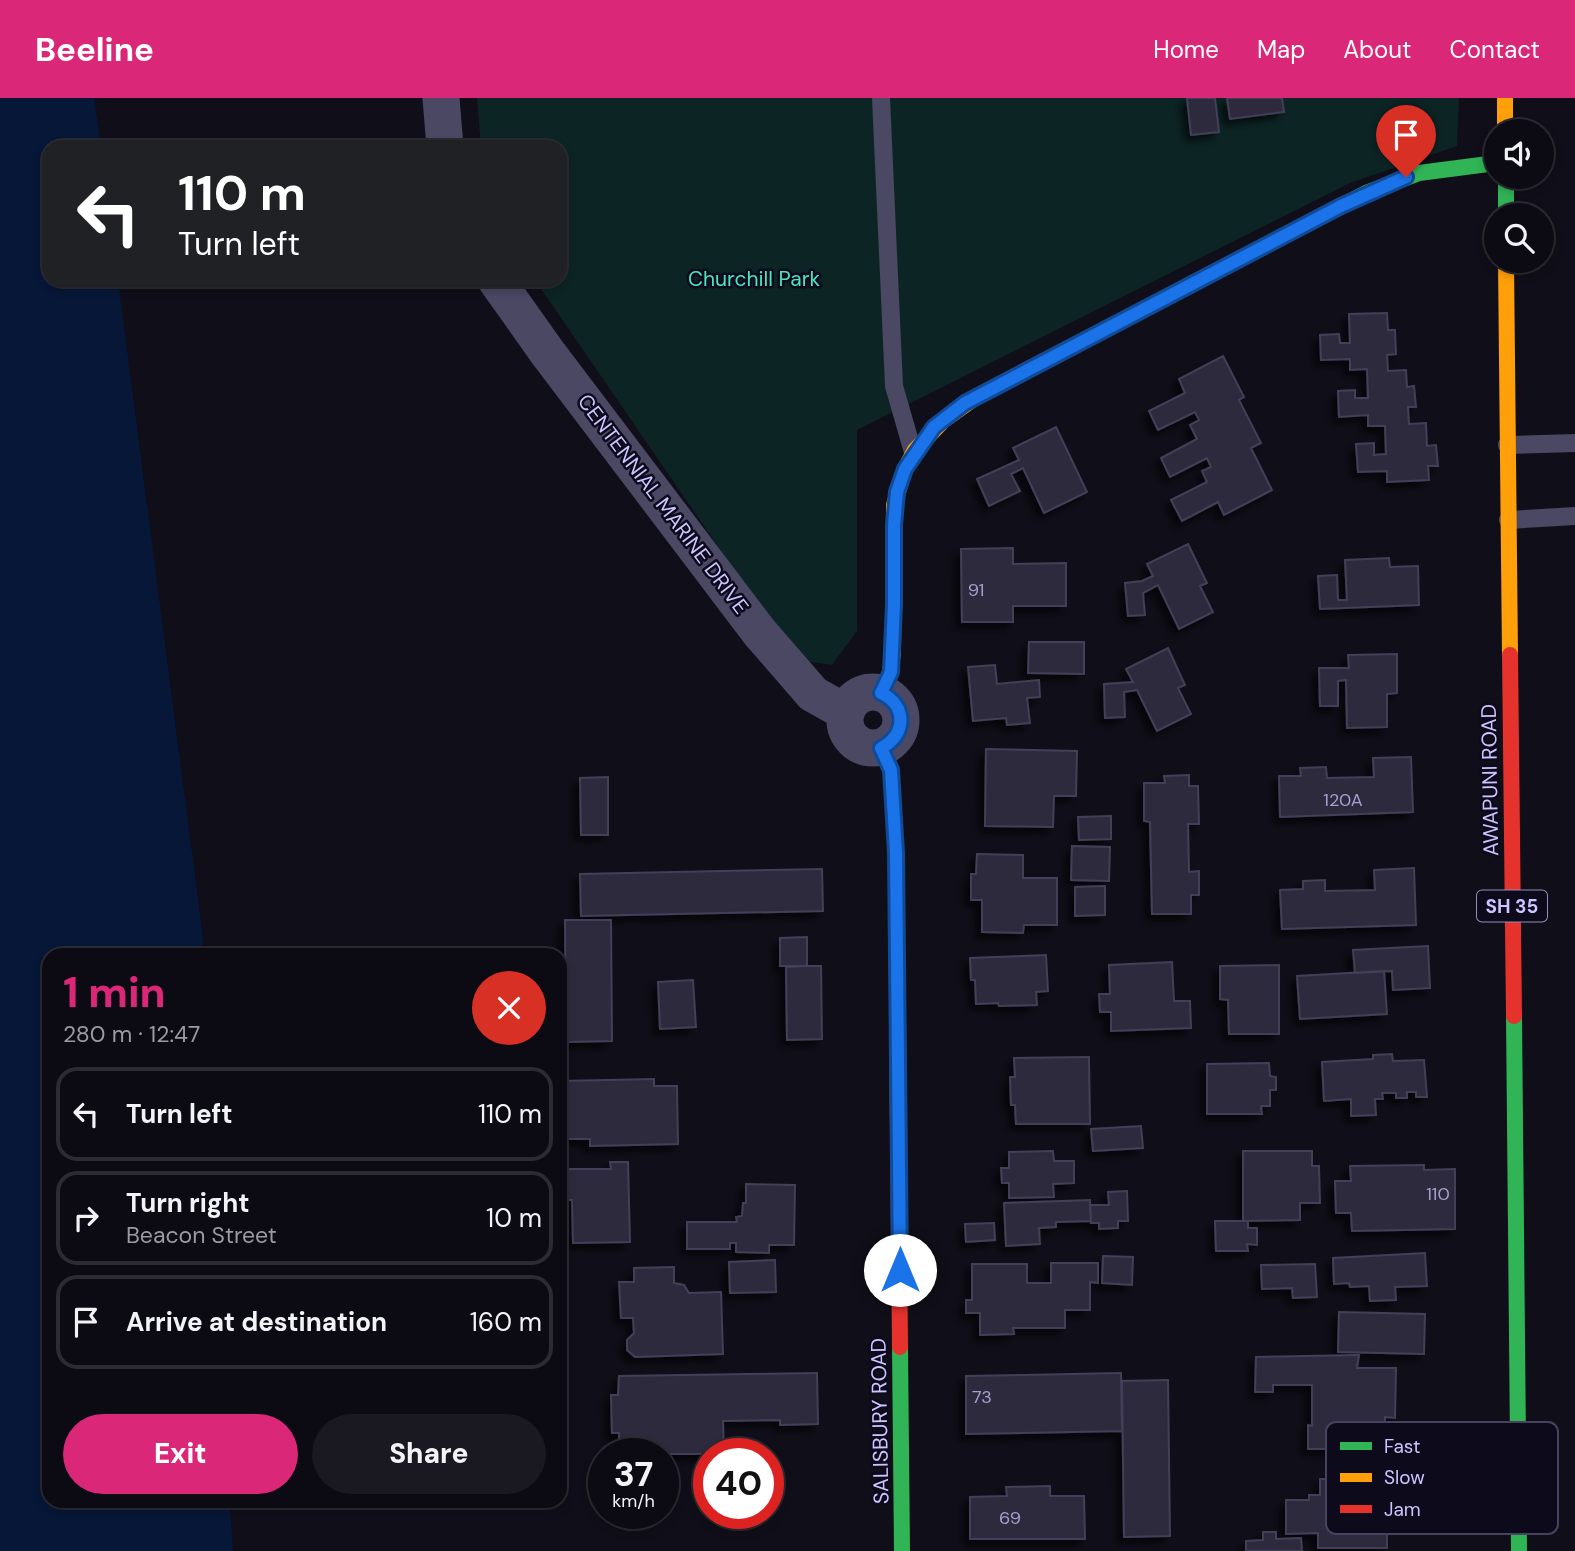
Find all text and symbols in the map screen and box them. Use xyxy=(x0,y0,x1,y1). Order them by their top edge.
text: Beeline xyxy=(35,28,154,71)
text: Home xyxy=(1153,34,1219,65)
text: Map xyxy=(1257,34,1305,65)
text: About xyxy=(1343,34,1412,65)
text: Contact xyxy=(1450,34,1540,65)
pin xyxy=(1376,105,1436,177)
icon: arrive xyxy=(1387,116,1425,154)
map controls xyxy=(1484,119,1554,273)
button: sound xyxy=(1484,119,1554,189)
text: 110 m xyxy=(178,161,306,225)
icon: left xyxy=(63,168,154,259)
button: search xyxy=(1484,203,1554,273)
text: Turn left xyxy=(178,223,300,265)
park label: Churchill Park xyxy=(688,265,820,293)
street label: CENTENNIAL MARINE DRIVE xyxy=(571,388,755,620)
house number: 91 xyxy=(968,578,984,602)
street label: AWAPUNI ROAD xyxy=(1475,704,1505,856)
house number: 120A xyxy=(1323,788,1363,812)
road number: SH 35 xyxy=(1477,890,1547,922)
text: 1 min xyxy=(63,965,166,1020)
button: close xyxy=(472,971,546,1045)
text: 280 m · 12:47 xyxy=(63,1019,200,1049)
icon: left xyxy=(67,1095,105,1133)
text: Turn left xyxy=(126,1097,233,1131)
text: 110 m xyxy=(478,1097,542,1131)
house number: 110 xyxy=(1426,1182,1450,1206)
text: Turn right xyxy=(126,1186,250,1220)
icon: right xyxy=(67,1199,105,1237)
text: 10 m xyxy=(486,1201,542,1235)
text: Beacon Street xyxy=(126,1220,277,1250)
position arrow xyxy=(863,1233,937,1307)
icon: arrive xyxy=(67,1303,105,1341)
text: Arrive at destination xyxy=(126,1305,387,1339)
text: 160 m xyxy=(470,1305,542,1339)
street label: SALISBURY ROAD xyxy=(865,1338,895,1504)
house number: 73 xyxy=(972,1385,992,1409)
button: Exit xyxy=(63,1414,298,1494)
button: Share xyxy=(312,1414,546,1494)
legend xyxy=(1326,1422,1558,1534)
text: Fast xyxy=(1384,1434,1420,1459)
speed limit sign: 40 xyxy=(693,1438,784,1529)
text: 37 xyxy=(614,1451,653,1497)
text: Slow xyxy=(1384,1465,1425,1490)
text: km/h xyxy=(612,1489,655,1513)
text: Jam xyxy=(1384,1497,1421,1522)
house number: 69 xyxy=(999,1506,1021,1530)

